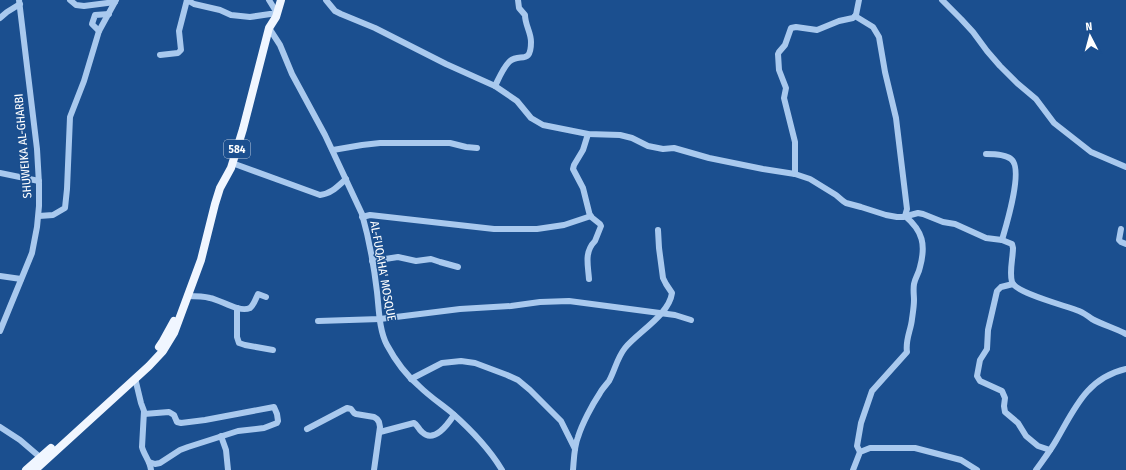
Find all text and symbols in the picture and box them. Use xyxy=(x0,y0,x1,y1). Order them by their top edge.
north arrow xyxy=(1070,16,1110,56)
text: N xyxy=(1085,20,1093,33)
street label: SHUWEIKA AL-GHARBI xyxy=(11,93,35,199)
road number: 584 xyxy=(224,140,250,158)
street label: AL-FUQAHA' MOSQUE xyxy=(367,220,399,323)

